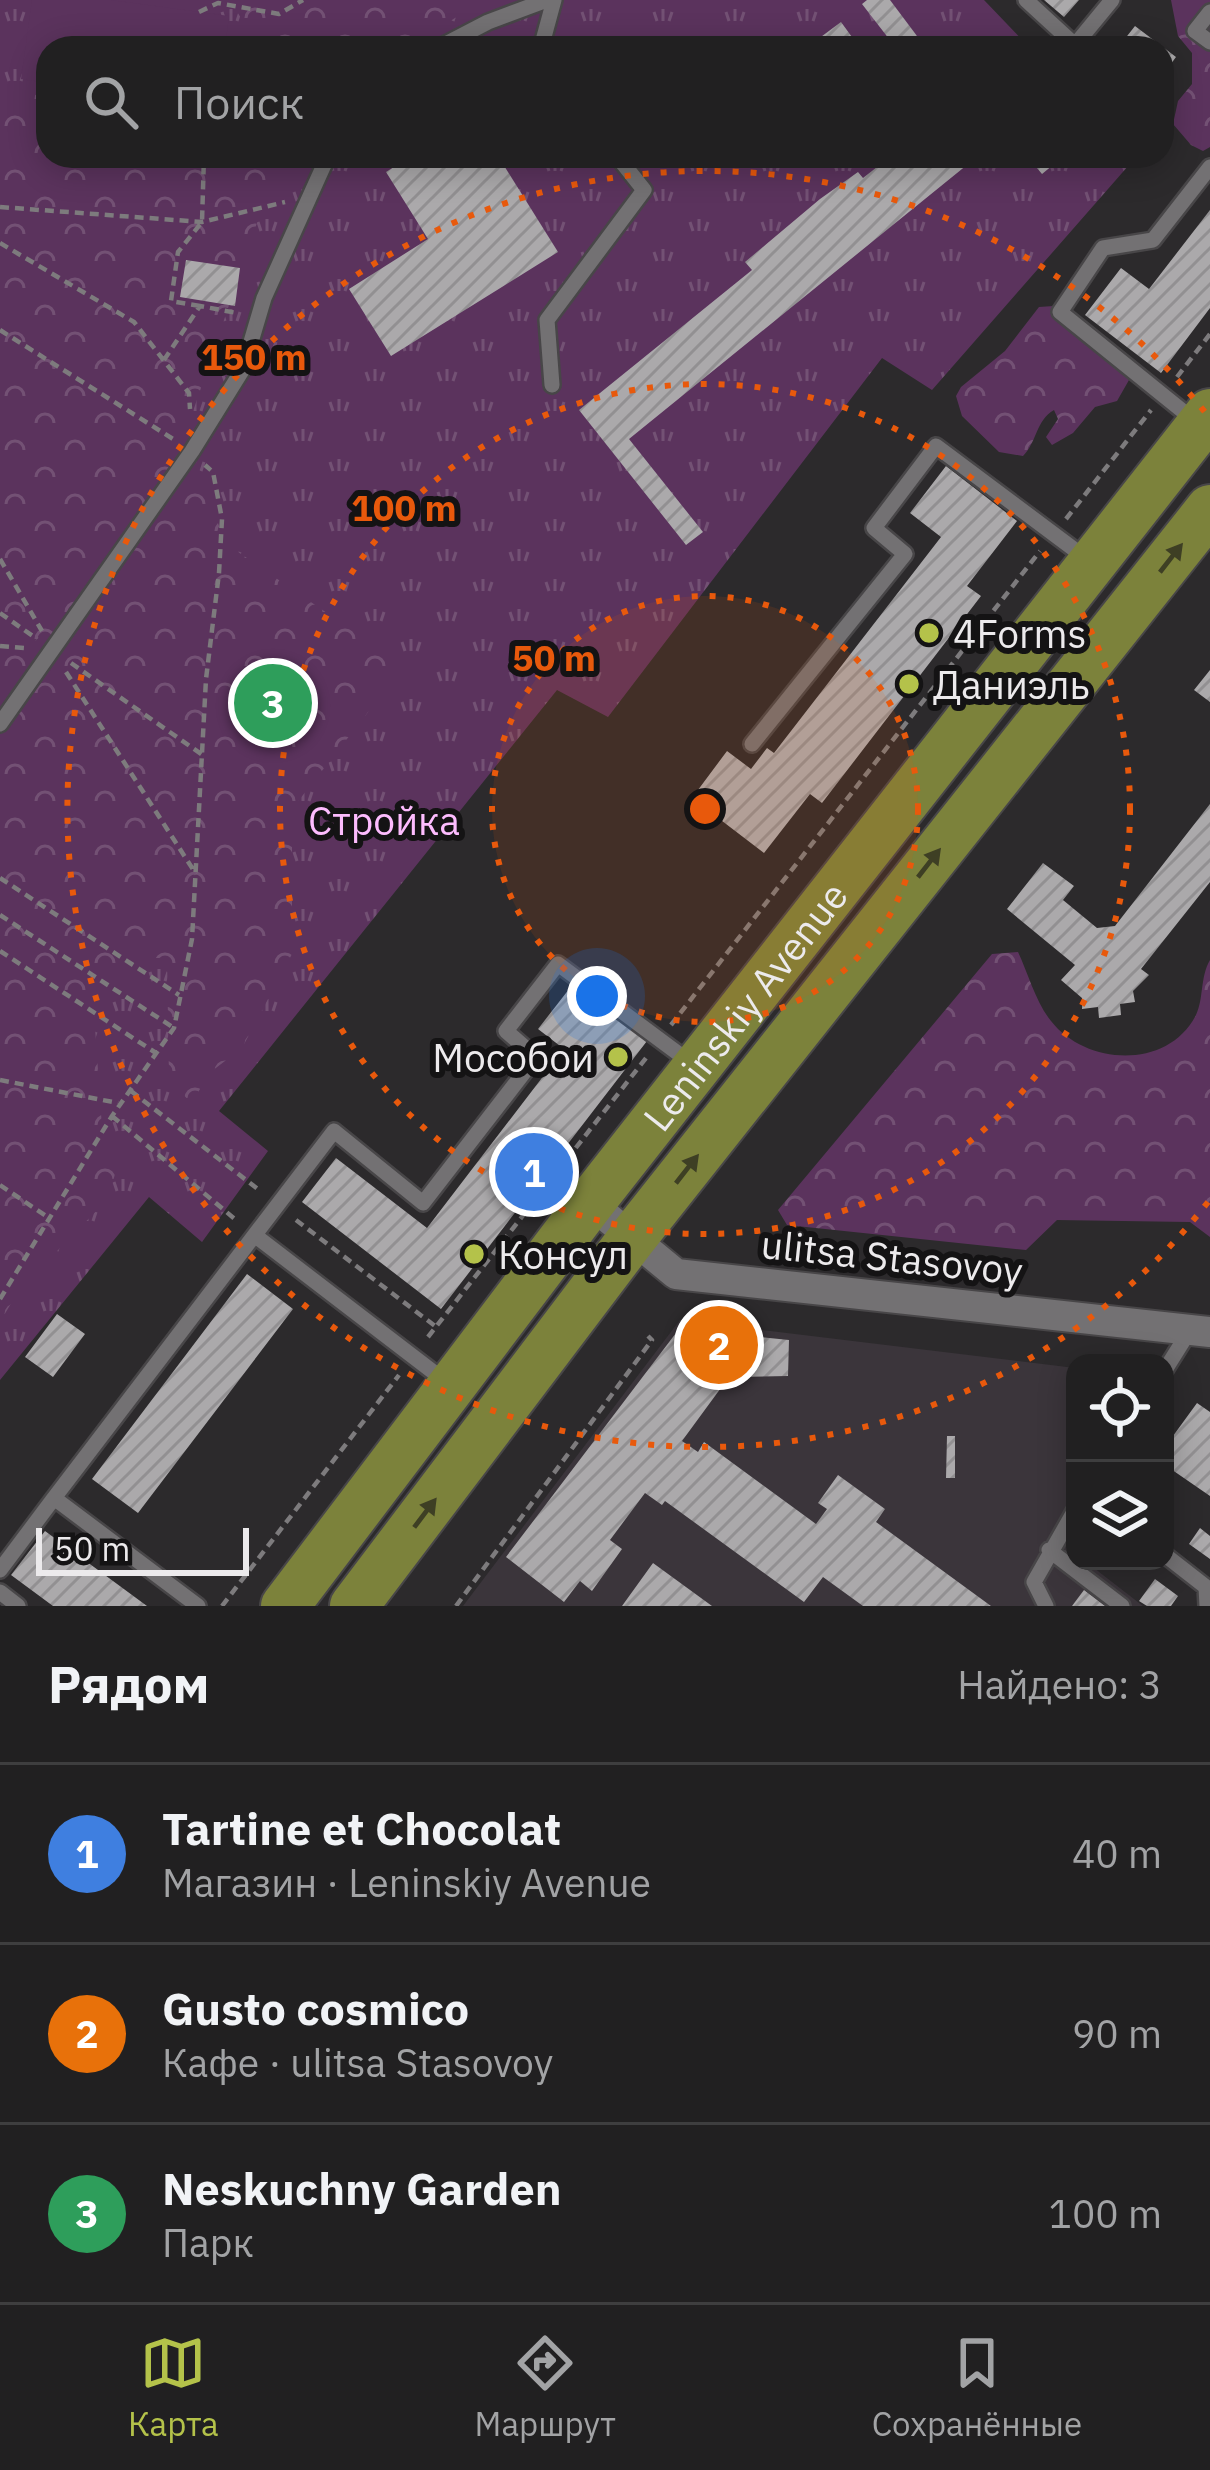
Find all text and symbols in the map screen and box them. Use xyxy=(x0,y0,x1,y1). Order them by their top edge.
search box xyxy=(36,36,1174,168)
icon: search xyxy=(78,69,144,135)
text: Поиск xyxy=(174,73,304,131)
text: 150 m xyxy=(201,333,307,380)
text: 100 m xyxy=(351,484,457,531)
one-way arrow xyxy=(1158,542,1183,573)
place label: 4Forms xyxy=(953,608,1086,659)
marker: 4Forms xyxy=(916,620,942,646)
text: 50 m xyxy=(512,634,596,681)
pin: 3 xyxy=(234,658,312,748)
place label: Даниэль xyxy=(933,659,1090,710)
marker: Даниэль xyxy=(896,671,922,697)
centre of rings xyxy=(684,788,726,830)
park label: Стройка xyxy=(308,795,460,846)
one-way arrow xyxy=(916,848,941,879)
street label: Leninskiy Avenue xyxy=(631,871,858,1141)
your location xyxy=(567,966,627,1026)
place label: Мособои xyxy=(432,1032,594,1083)
marker: Мособои xyxy=(605,1044,631,1070)
pin: 1 xyxy=(495,1127,573,1217)
one-way arrow xyxy=(674,1153,699,1184)
street label: ulitsa Stasovoy xyxy=(759,1218,1025,1296)
place label: Консул xyxy=(498,1229,628,1280)
marker: Консул xyxy=(461,1241,487,1267)
pin: 2 xyxy=(680,1300,758,1390)
map controls xyxy=(1066,1354,1174,1570)
button: locate xyxy=(1066,1354,1174,1462)
button: layers xyxy=(1066,1462,1174,1570)
one-way arrow xyxy=(412,1497,437,1528)
scale bar xyxy=(36,1522,249,1575)
text: 50 m xyxy=(54,1527,130,1570)
text: Рядом xyxy=(48,1651,210,1717)
text: Найдено: 3 xyxy=(957,1659,1162,1710)
text: Tartine et Chocolat xyxy=(162,1799,561,1857)
text: 1 xyxy=(75,1828,99,1879)
text: 40 m xyxy=(1072,1828,1162,1879)
text: Магазин · Leninskiy Avenue xyxy=(162,1857,651,1908)
text: Gusto cosmico xyxy=(162,1979,469,2037)
text: 2 xyxy=(75,2008,99,2059)
text: 90 m xyxy=(1072,2008,1162,2059)
text: Кафе · ulitsa Stasovoy xyxy=(162,2037,553,2088)
text: Neskuchny Garden xyxy=(162,2159,562,2217)
text: 3 xyxy=(75,2188,99,2239)
text: 100 m xyxy=(1049,2188,1162,2239)
text: Парк xyxy=(162,2217,254,2268)
tab: Карта xyxy=(128,2330,219,2445)
tab: Маршрут xyxy=(475,2330,616,2445)
tab: Сохранённые xyxy=(872,2330,1082,2445)

